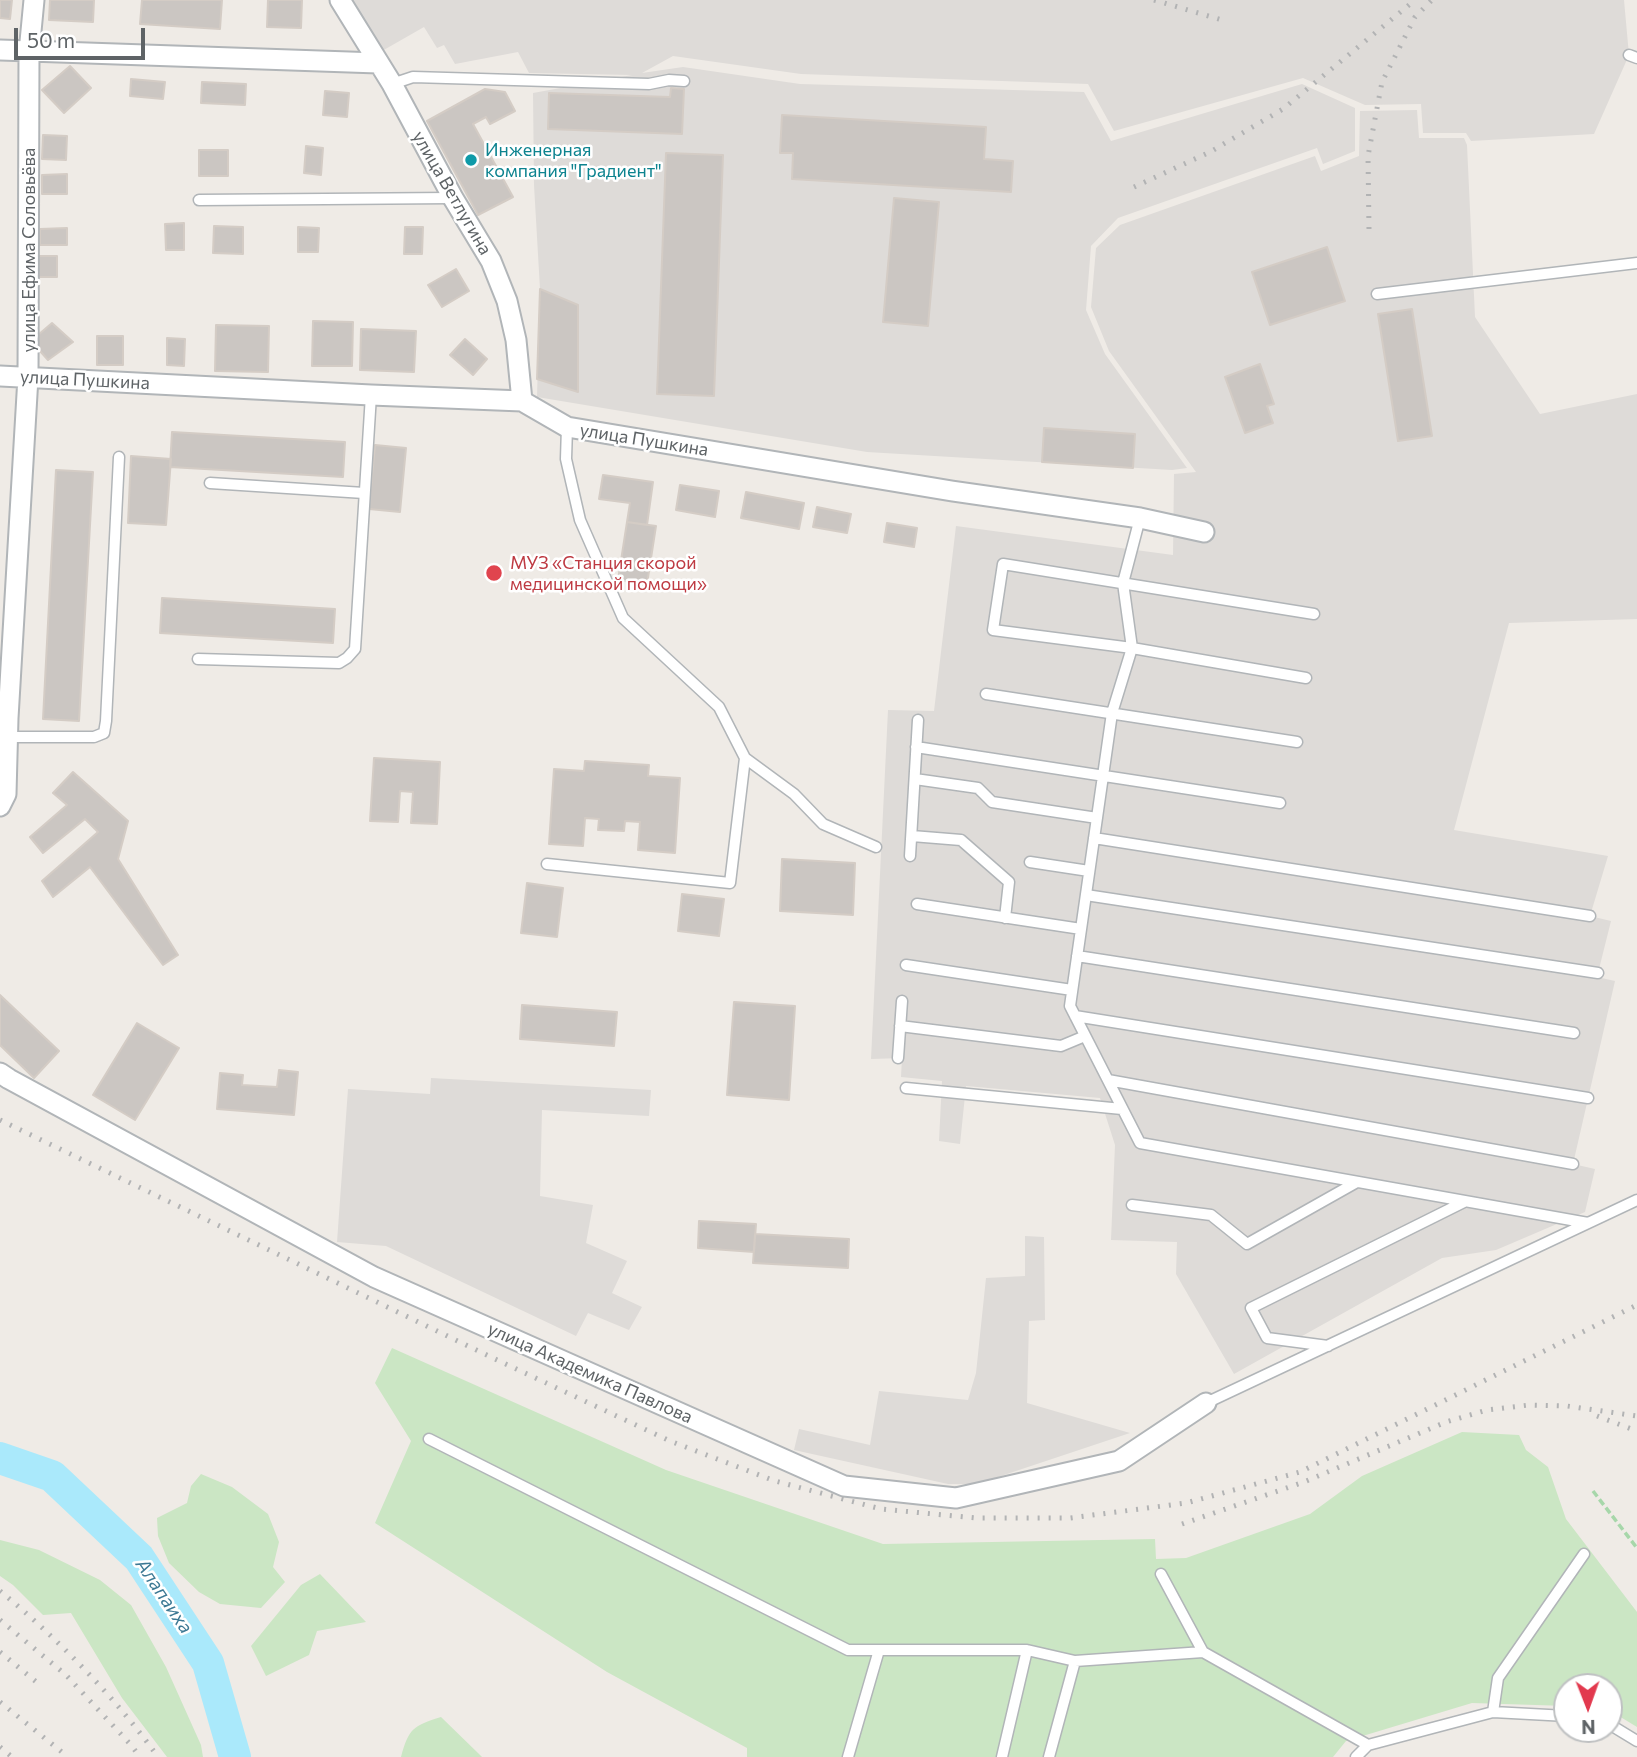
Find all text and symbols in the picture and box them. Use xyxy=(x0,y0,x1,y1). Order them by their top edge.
scale bar xyxy=(18,14,149,58)
text: 50 m xyxy=(27,27,75,52)
street label: улица Ветлугина xyxy=(408,127,496,259)
place label: Инженерная компания "Градиент" xyxy=(485,139,662,182)
street label: улица Ефима Соловьёва xyxy=(18,148,40,352)
marker: Инженерная компания "Градиент" xyxy=(463,152,479,168)
street label: улица Пушкина xyxy=(20,366,150,394)
street label: улица Пушкина xyxy=(578,419,710,461)
place label: МУЗ «Станция скорой медицинской помощи» xyxy=(510,552,707,594)
marker: МУЗ «Станция скорой медицинской помощи» xyxy=(484,563,504,583)
street label: улица Академика Павлова xyxy=(484,1318,696,1428)
water label: Алапаиха xyxy=(131,1554,197,1638)
north arrow xyxy=(1553,1673,1623,1743)
text: N xyxy=(1581,1716,1596,1739)

